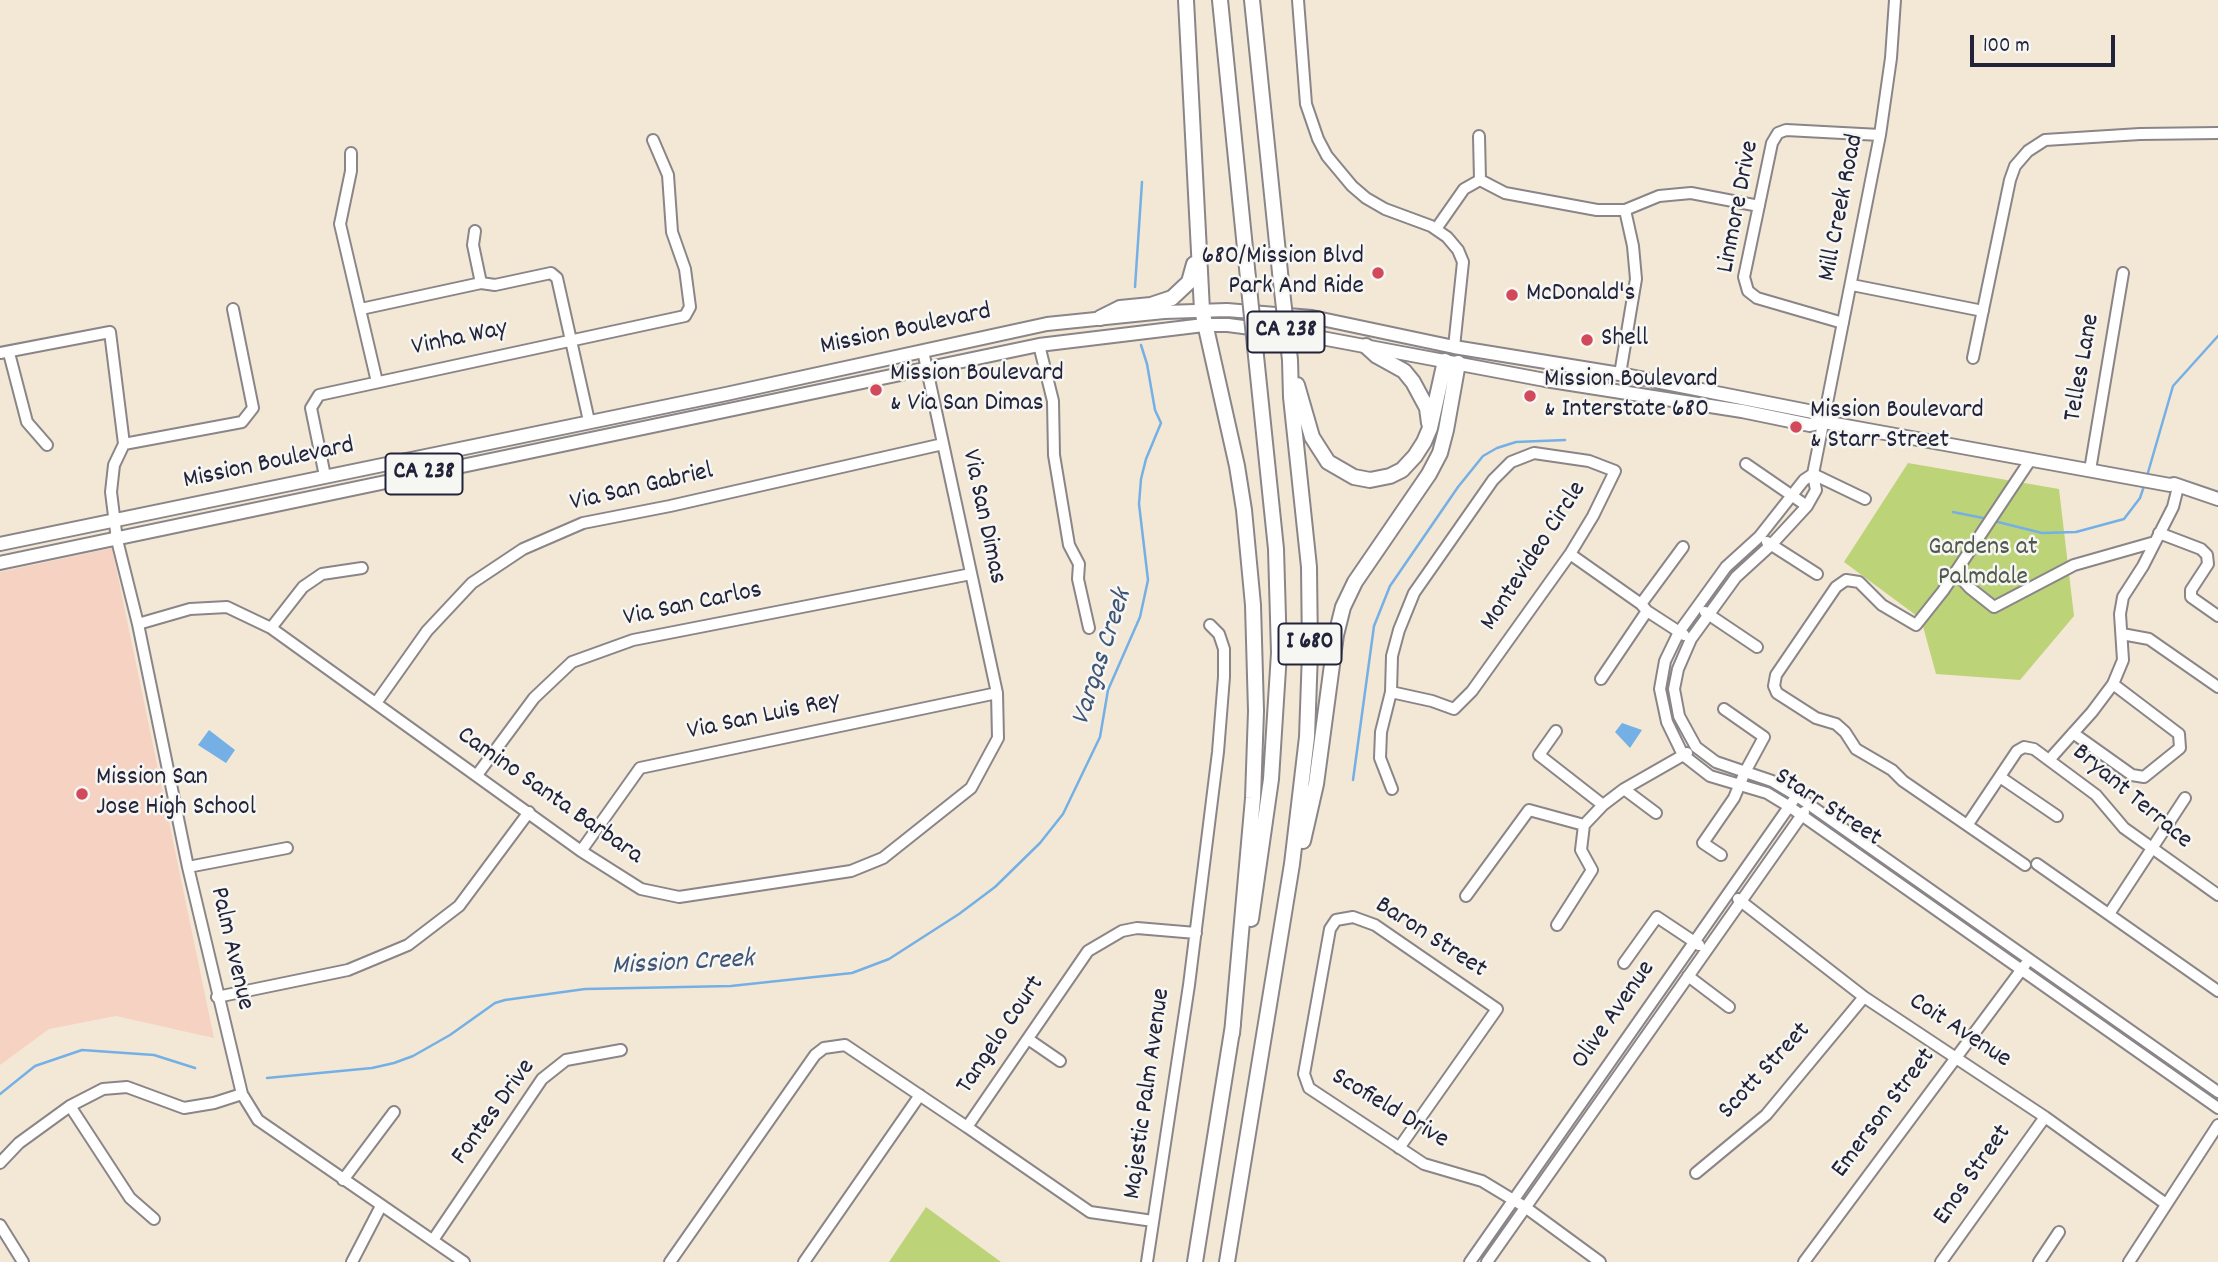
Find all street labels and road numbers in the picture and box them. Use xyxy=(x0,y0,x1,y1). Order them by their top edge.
street label: Mill Creek Road xyxy=(1813,132,1873,284)
street label: Linmore Drive xyxy=(1712,138,1768,276)
street label: Mission Boulevard xyxy=(818,298,994,364)
road number: CA 238 xyxy=(1248,312,1324,352)
street label: Telles Lane xyxy=(2059,312,2109,424)
street label: Vinha Way xyxy=(409,315,511,365)
street label: Mission Boulevard xyxy=(181,432,357,498)
street label: Via San Dimas xyxy=(953,447,1011,587)
road number: CA 238 xyxy=(386,453,462,494)
street label: Via San Gabriel xyxy=(568,457,716,521)
street label: Montevideo Circle xyxy=(1475,476,1595,638)
street label: Via San Carlos xyxy=(621,576,765,636)
road number: I 680 xyxy=(1278,624,1342,664)
street label: Via San Luis Rey xyxy=(685,687,843,749)
street label: Camino Santa Barbara xyxy=(450,721,648,873)
street label: Bryant Terrace xyxy=(2064,739,2198,857)
street label: Starr Street xyxy=(1767,763,1887,855)
street label: Palm Avenue xyxy=(201,885,259,1013)
street label: Baron Street xyxy=(1368,891,1492,987)
street label: Olive Avenue xyxy=(1566,956,1664,1076)
street label: Tangelo Court xyxy=(951,971,1053,1101)
street label: Majestic Palm Avenue xyxy=(1119,987,1179,1201)
street label: Coit Avenue xyxy=(1902,987,2016,1077)
street label: Scott Street xyxy=(1713,1017,1819,1127)
street label: Emerson Street xyxy=(1826,1043,1944,1185)
street label: Fontes Drive xyxy=(446,1054,544,1172)
street label: Scofield Drive xyxy=(1325,1063,1453,1157)
street label: Enos Street xyxy=(1928,1120,2020,1232)

